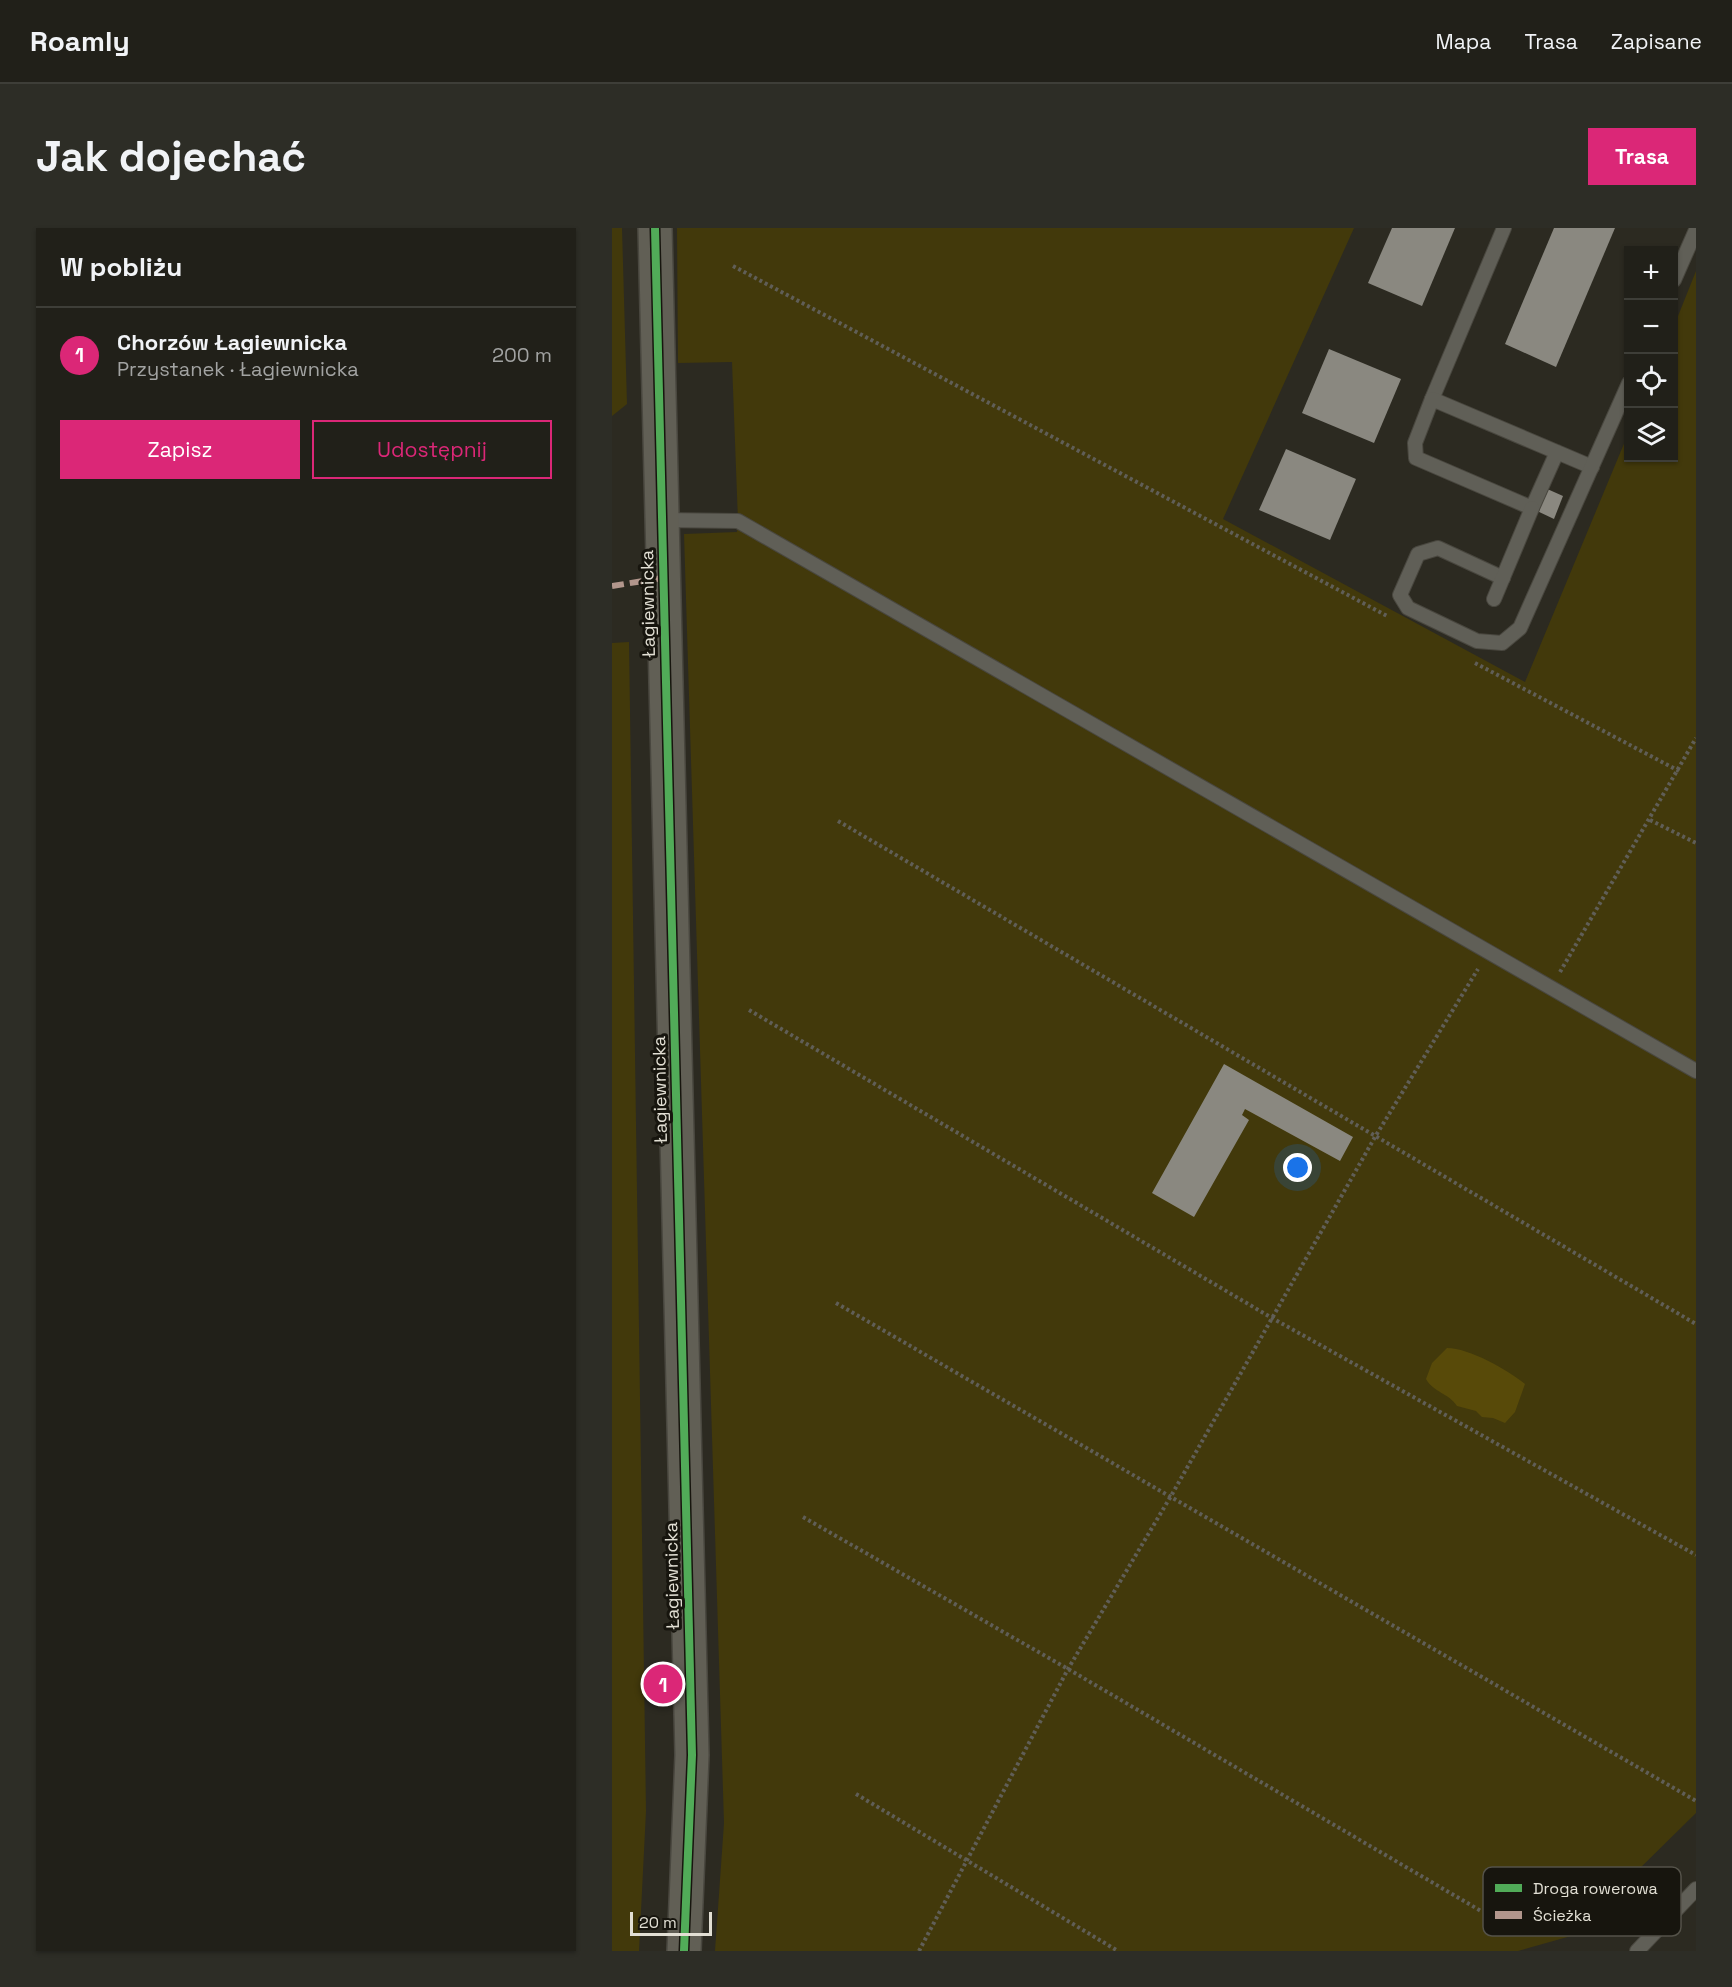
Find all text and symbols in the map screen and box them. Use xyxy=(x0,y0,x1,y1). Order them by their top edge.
text: Roamly xyxy=(30,23,130,59)
text: Mapa xyxy=(1436,28,1491,55)
text: Trasa xyxy=(1524,28,1578,55)
text: Zapisane xyxy=(1611,28,1702,55)
button: Trasa xyxy=(1588,128,1696,185)
text: Jak dojechać xyxy=(36,130,306,183)
map controls xyxy=(1624,246,1678,462)
button: + xyxy=(1624,246,1678,300)
text: W pobliżu xyxy=(60,250,182,284)
button: − xyxy=(1624,300,1678,354)
text: Chorzów Łagiewnicka xyxy=(117,328,347,356)
text: 1 xyxy=(75,342,84,368)
text: 200 m xyxy=(492,342,552,368)
button: locate xyxy=(1624,354,1678,408)
text: Przystanek · Łagiewnicka xyxy=(117,356,359,382)
button: layers xyxy=(1624,408,1678,462)
button: Zapisz xyxy=(60,420,300,479)
button: Udostępnij xyxy=(312,420,552,479)
street label: Łagiewnicka xyxy=(635,550,660,658)
street label: Łagiewnicka xyxy=(647,1036,672,1144)
your location xyxy=(1283,1153,1312,1182)
street label: Łagiewnicka xyxy=(659,1522,684,1630)
pin: 1 xyxy=(644,1662,682,1706)
legend xyxy=(1483,1867,1681,1936)
text: Droga rowerowa xyxy=(1533,1878,1658,1899)
text: Ścieżka xyxy=(1533,1905,1591,1926)
scale bar xyxy=(630,1909,712,1936)
text: 20 m xyxy=(639,1912,677,1933)

